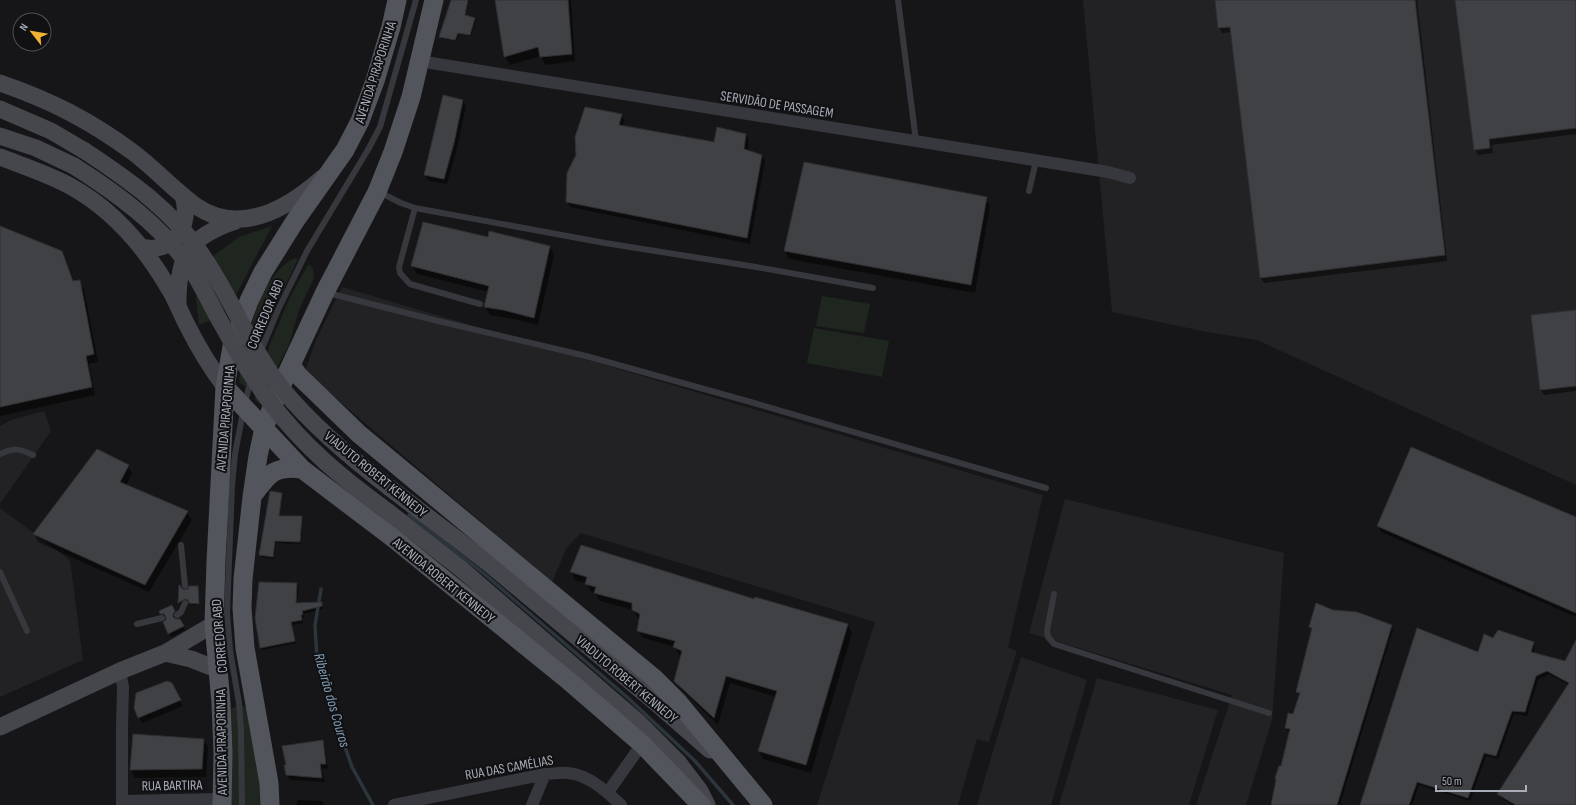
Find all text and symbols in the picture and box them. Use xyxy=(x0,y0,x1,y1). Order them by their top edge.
north arrow xyxy=(12,12,52,52)
street label: AVENIDA PIRAPORINHA xyxy=(351,18,400,126)
text: N xyxy=(17,21,31,33)
street label: SERVIDÃO DE PASSAGEM xyxy=(719,87,835,122)
street label: CORREDOR ABD xyxy=(243,277,288,352)
street label: AVENIDA PIRAPORINHA xyxy=(212,364,239,473)
street label: VIADUTO ROBERT KENNEDY xyxy=(321,428,431,521)
street label: AVENIDA ROBERT KENNEDY xyxy=(388,533,498,627)
street label: CORREDOR ABD xyxy=(208,598,231,674)
street label: VIADUTO ROBERT KENNEDY xyxy=(572,632,681,727)
water label: Ribeirão dos Couros xyxy=(309,651,354,750)
street label: AVENIDA PIRAPORINHA xyxy=(212,688,231,796)
street label: RUA DAS CAMÉLIAS xyxy=(464,751,555,784)
scale bar xyxy=(1436,767,1526,793)
text: 50 m xyxy=(1442,774,1462,789)
street label: RUA BARTIRA xyxy=(141,776,204,795)

